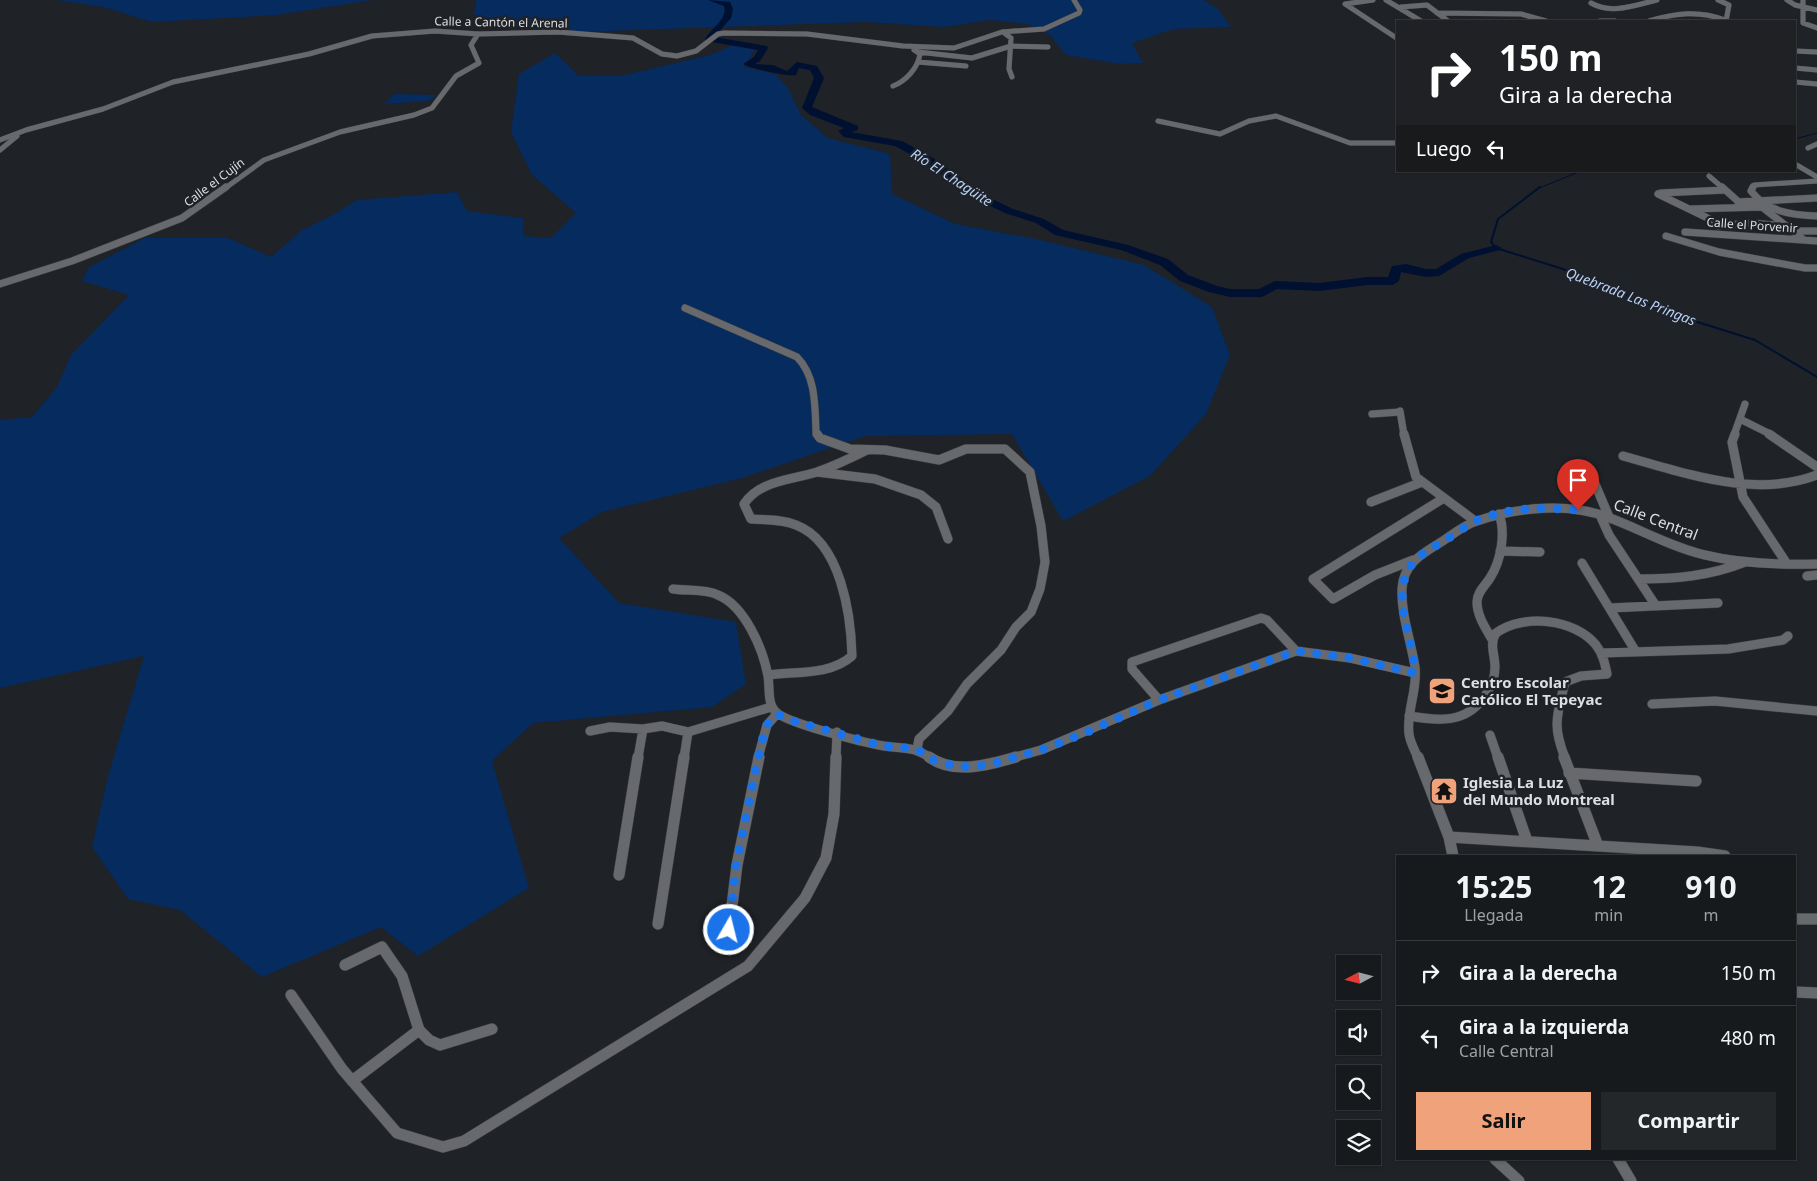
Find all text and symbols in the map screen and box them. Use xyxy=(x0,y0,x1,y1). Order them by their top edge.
street label: Calle a Cantón el Arenal xyxy=(434,12,568,32)
text: 150 m xyxy=(1499,34,1602,81)
icon: right xyxy=(1416,40,1481,105)
text: Gira a la derecha xyxy=(1499,79,1673,109)
icon: left xyxy=(1482,135,1510,163)
text: Luego xyxy=(1416,136,1472,162)
water label: Río El Chagüite xyxy=(908,144,996,210)
street label: Calle el Cujín xyxy=(180,154,248,210)
street label: Calle el Porvenir xyxy=(1706,213,1798,237)
water label: Quebrada Las Pringas xyxy=(1563,262,1699,330)
pin xyxy=(1557,459,1599,510)
icon: arrive xyxy=(1564,466,1592,494)
street label: Calle Central xyxy=(1611,494,1701,544)
place label: Centro Escolar Católico El Tepeyac xyxy=(1461,672,1602,709)
school or university icon: Centro Escolar Católico El Tepeyac xyxy=(1427,676,1457,706)
place label: Iglesia La Luz del Mundo Montreal xyxy=(1463,772,1615,809)
temple icon: Iglesia La Luz del Mundo Montreal xyxy=(1429,776,1459,806)
text: 15:25 xyxy=(1455,866,1532,907)
text: 12 xyxy=(1592,866,1626,907)
text: 910 xyxy=(1685,866,1737,907)
position arrow xyxy=(702,903,754,955)
text: Llegada xyxy=(1464,904,1523,926)
text: min xyxy=(1594,904,1623,926)
text: m xyxy=(1703,904,1718,926)
north arrow xyxy=(1336,955,1381,1000)
map controls xyxy=(1336,955,1381,1165)
icon: right xyxy=(1416,959,1444,987)
text: Gira a la derecha xyxy=(1459,960,1618,986)
text: 150 m xyxy=(1721,960,1776,986)
button: sound xyxy=(1336,1010,1381,1055)
text: Gira a la izquierda xyxy=(1459,1014,1629,1040)
icon: left xyxy=(1416,1024,1444,1052)
text: 480 m xyxy=(1721,1025,1776,1051)
text: Calle Central xyxy=(1459,1040,1554,1062)
button: search xyxy=(1336,1065,1381,1110)
button: Salir xyxy=(1416,1092,1591,1150)
button: Compartir xyxy=(1601,1092,1776,1150)
button: layers xyxy=(1336,1120,1381,1165)

